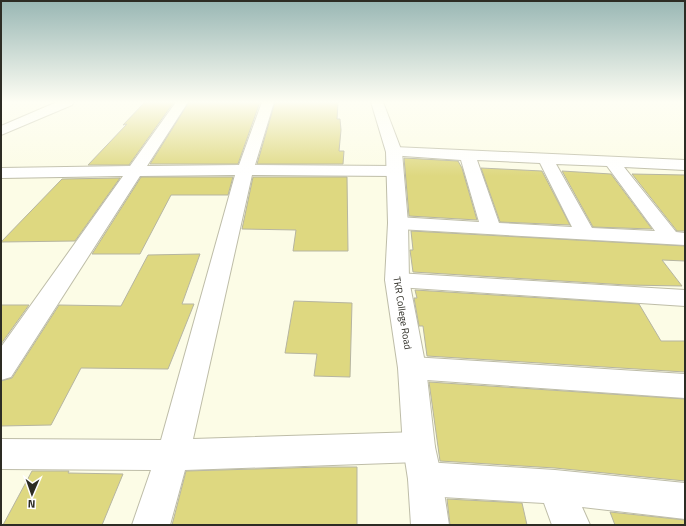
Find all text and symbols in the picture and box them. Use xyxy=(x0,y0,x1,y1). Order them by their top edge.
street label: TKR College Road xyxy=(389,276,416,351)
north arrow xyxy=(12,474,52,514)
text: N xyxy=(28,496,36,512)

